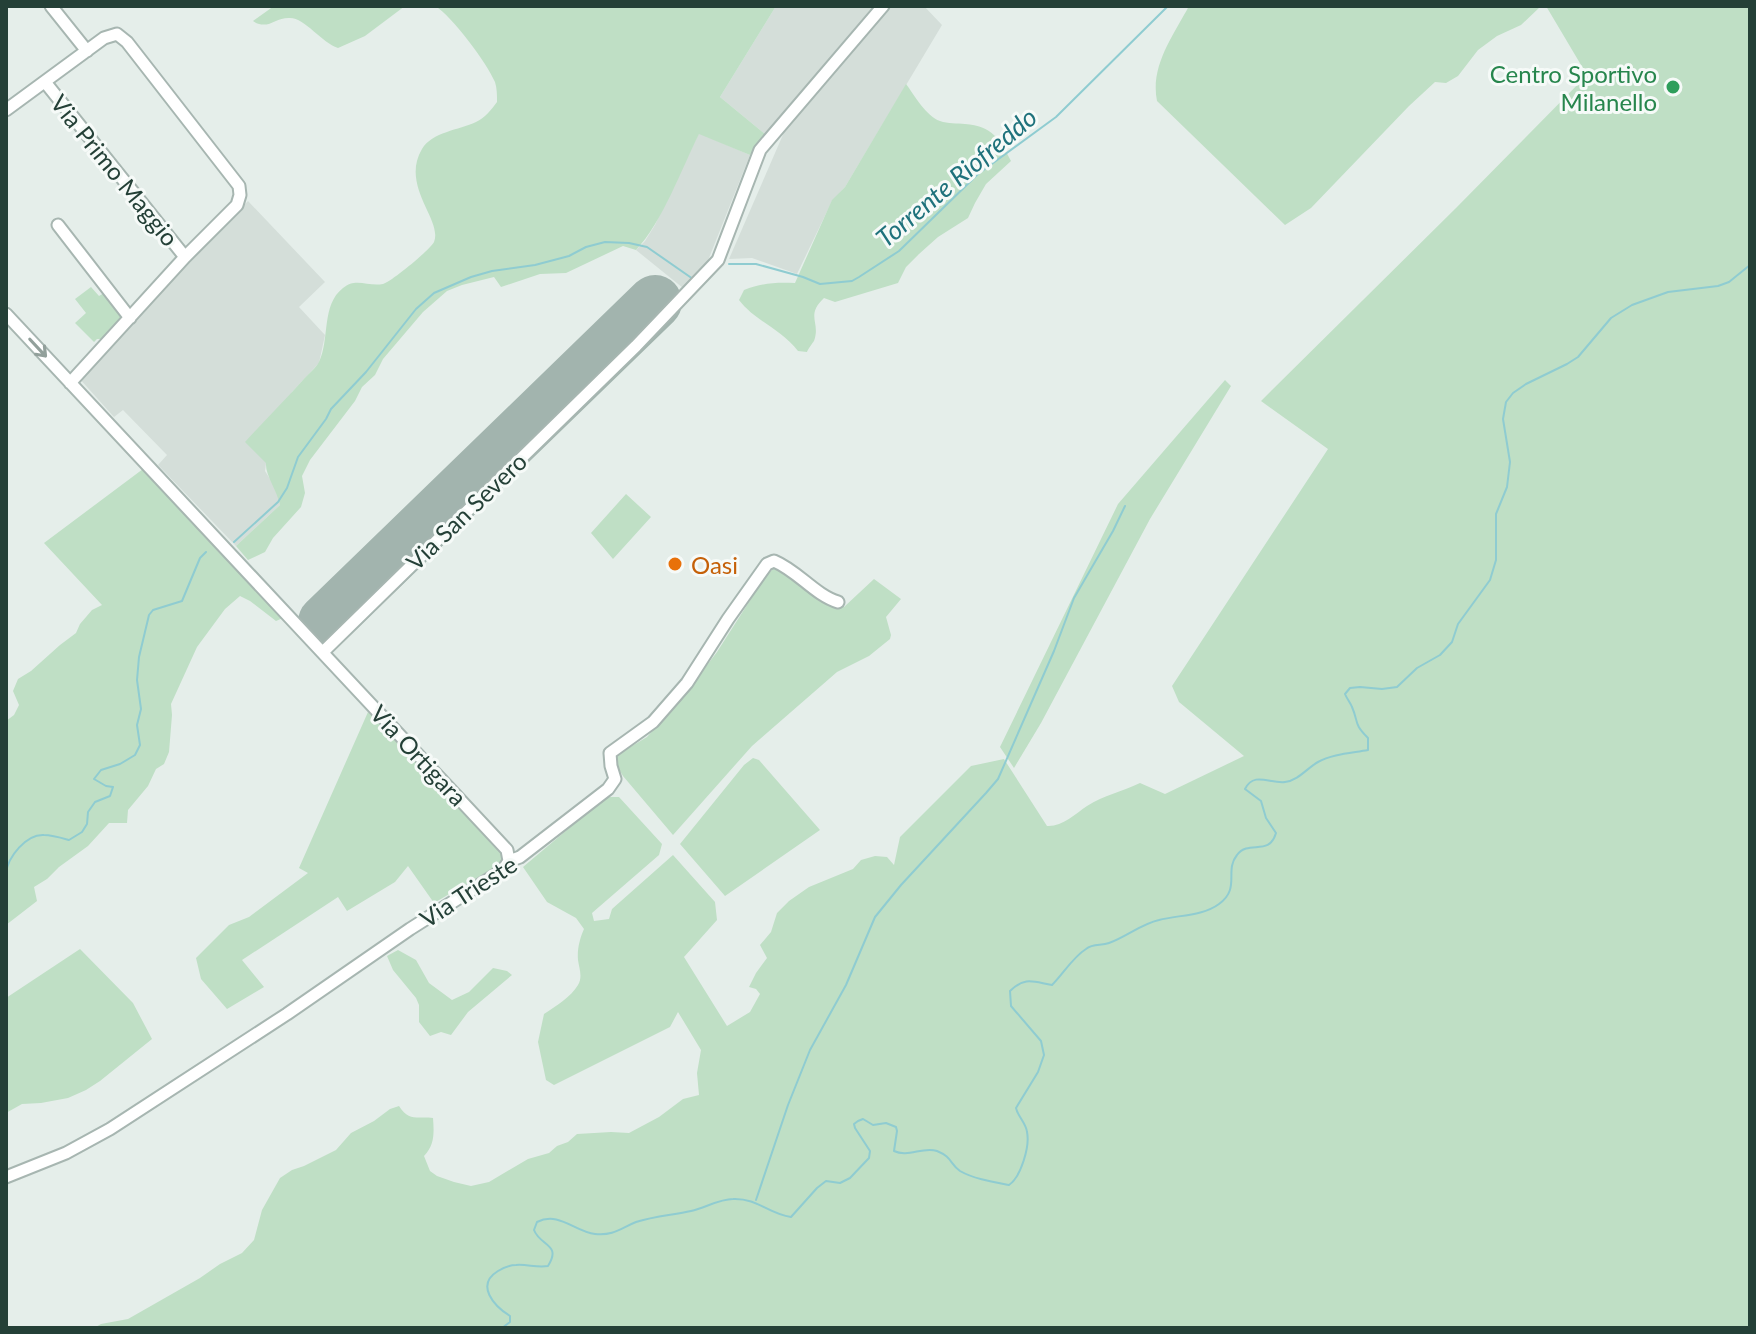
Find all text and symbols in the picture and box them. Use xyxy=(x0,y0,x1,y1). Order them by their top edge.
place label: Centro Sportivo Milanello xyxy=(1490,59,1657,116)
marker: Centro Sportivo Milanello xyxy=(1664,78,1682,96)
street label: Via Primo Maggio xyxy=(45,88,185,252)
water label: Torrente Riofreddo xyxy=(869,100,1043,254)
one-way arrow xyxy=(28,338,46,358)
street label: Via San Severo xyxy=(400,446,532,576)
place label: Oasi xyxy=(691,550,738,579)
marker: Oasi xyxy=(666,555,684,573)
street label: Via Ortigara xyxy=(365,699,473,811)
street label: Via Trieste xyxy=(414,849,522,933)

